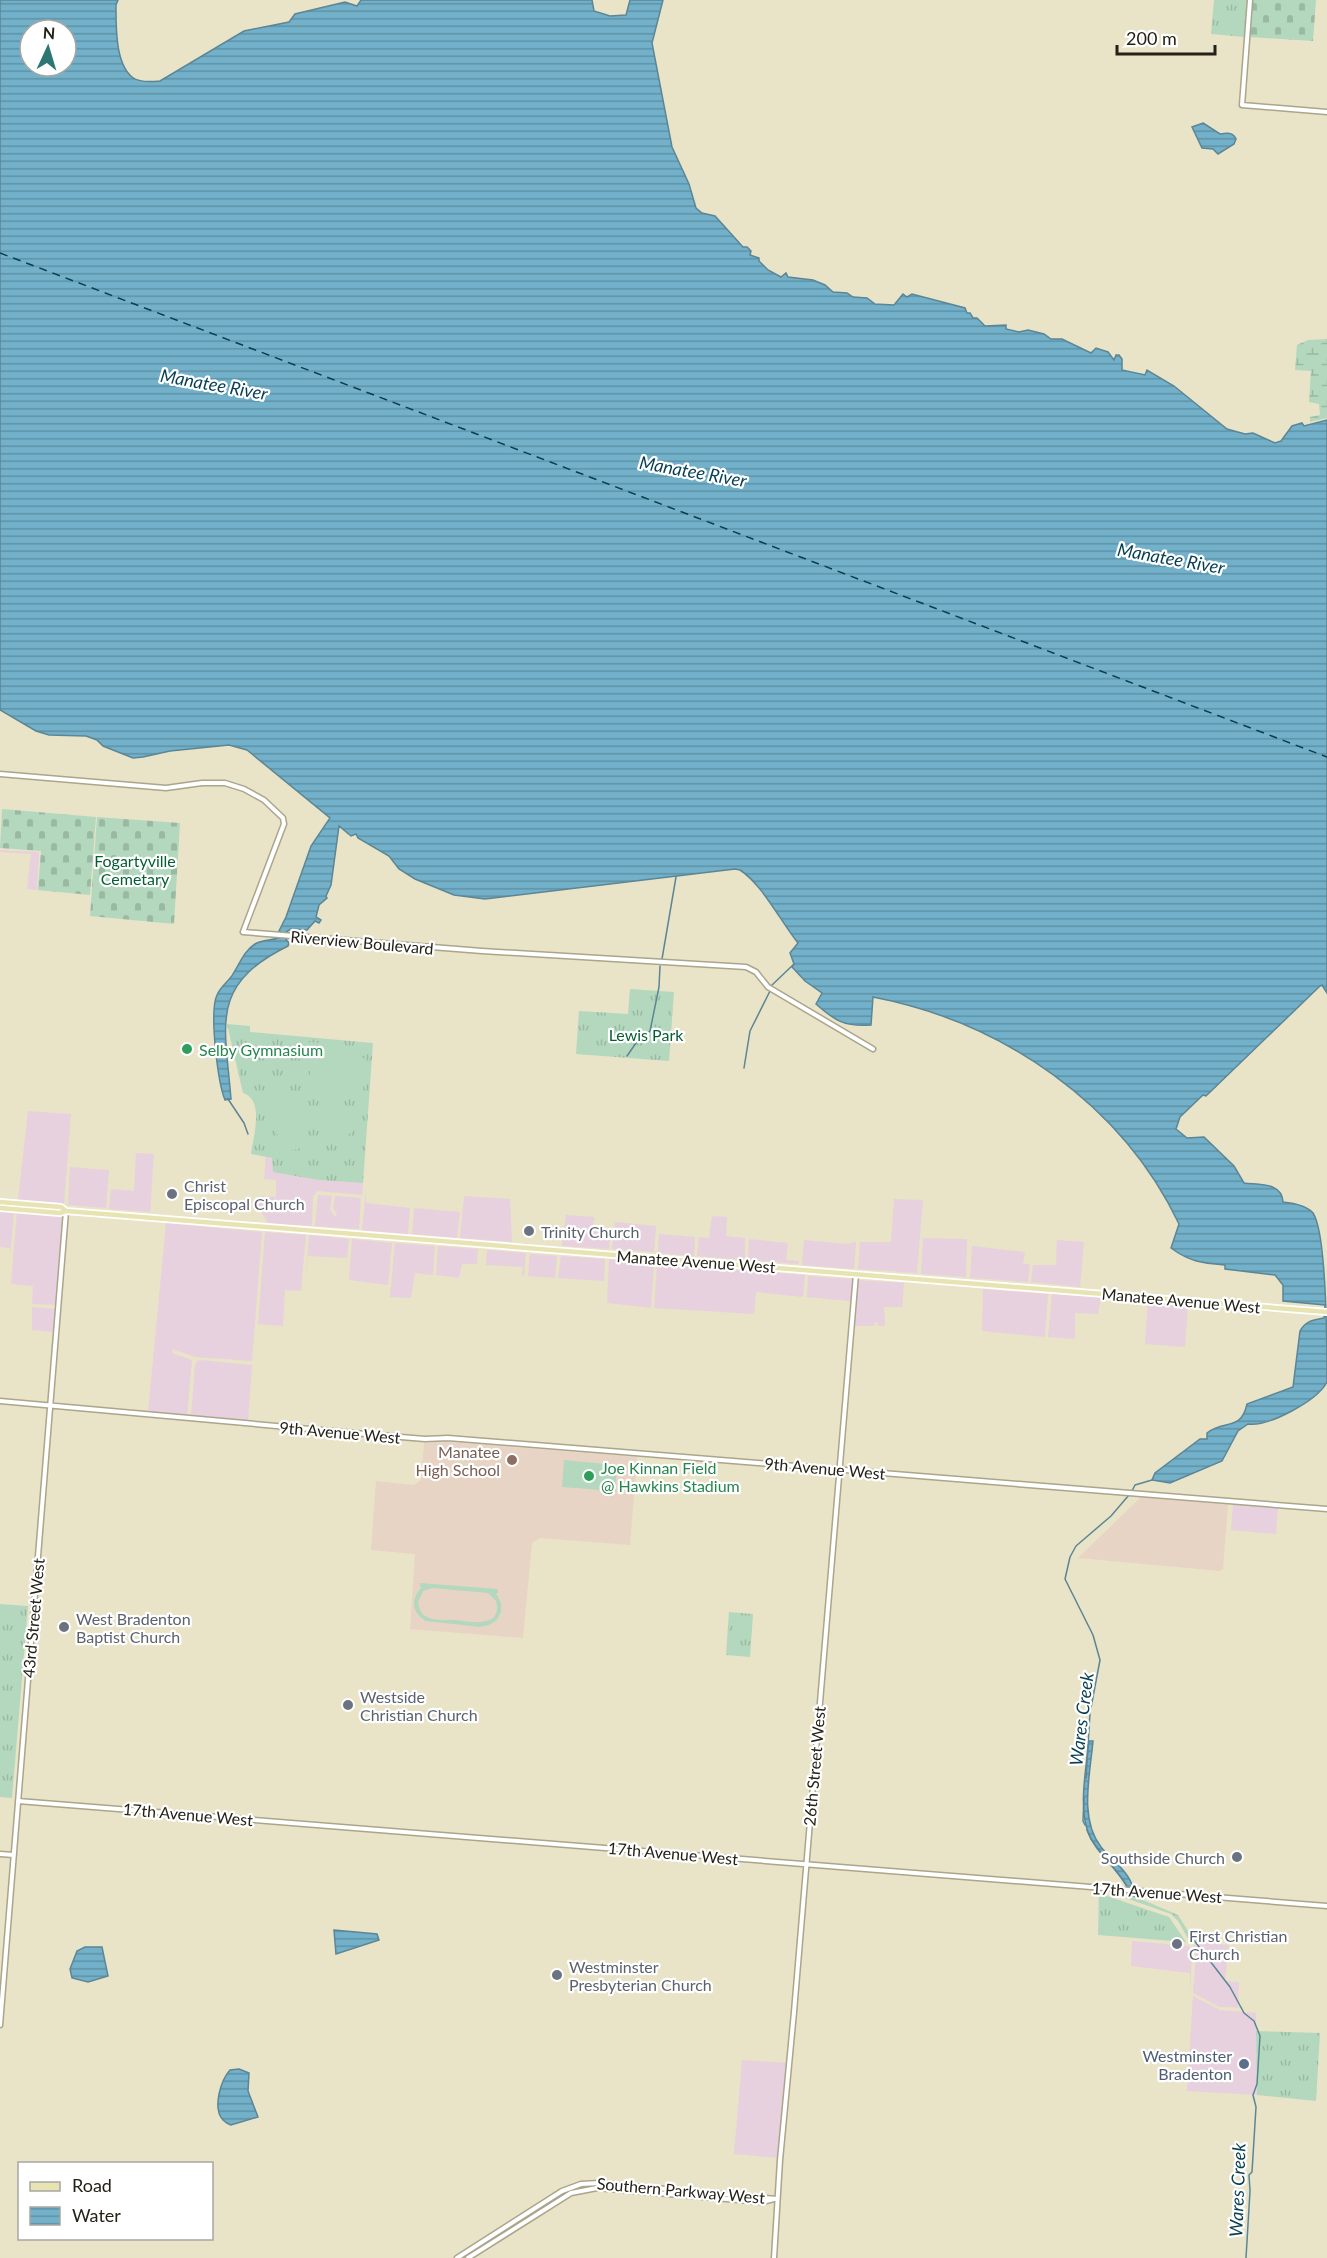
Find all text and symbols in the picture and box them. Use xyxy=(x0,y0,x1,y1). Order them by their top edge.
north arrow xyxy=(18,18,78,78)
scale bar xyxy=(1117,18,1214,56)
text: N xyxy=(42,23,56,42)
text: 200 m xyxy=(1126,27,1177,49)
water label: Manatee River xyxy=(159,364,270,404)
water label: Manatee River xyxy=(638,451,749,491)
water label: Manatee River xyxy=(1116,538,1227,578)
park label: Fogartyville Cemetary xyxy=(94,851,176,888)
street label: Riverview Boulevard xyxy=(290,926,434,958)
park label: Lewis Park xyxy=(609,1025,684,1044)
place label: Selby Gymnasium xyxy=(199,1040,323,1059)
marker: Selby Gymnasium xyxy=(180,1042,194,1056)
place label: Christ Episcopal Church xyxy=(184,1176,305,1213)
marker: Christ Episcopal Church xyxy=(165,1187,179,1201)
place label: Trinity Church xyxy=(541,1222,639,1241)
marker: Trinity Church xyxy=(522,1224,536,1238)
street label: Manatee Avenue West xyxy=(616,1246,776,1276)
street label: Manatee Avenue West xyxy=(1101,1284,1261,1316)
street label: 9th Avenue West xyxy=(279,1417,401,1447)
place label: Manatee High School xyxy=(416,1442,500,1479)
marker: Manatee High School xyxy=(505,1453,519,1467)
street label: 9th Avenue West xyxy=(764,1453,886,1483)
place label: Joe Kinnan Field @ Hawkins Stadium xyxy=(601,1458,740,1495)
marker: Joe Kinnan Field @ Hawkins Stadium xyxy=(582,1469,596,1483)
street label: 43rd Street West xyxy=(18,1557,48,1679)
place label: West Bradenton Baptist Church xyxy=(76,1609,191,1646)
marker: West Bradenton Baptist Church xyxy=(57,1620,71,1634)
water label: Wares Creek xyxy=(1064,1671,1098,1767)
place label: Westside Christian Church xyxy=(360,1687,478,1724)
marker: Westside Christian Church xyxy=(341,1698,355,1712)
street label: 26th Street West xyxy=(799,1705,829,1827)
street label: 17th Avenue West xyxy=(122,1799,254,1829)
street label: 17th Avenue West xyxy=(607,1838,739,1868)
place label: Southside Church xyxy=(1101,1848,1225,1867)
marker: Southside Church xyxy=(1230,1850,1244,1864)
street label: 17th Avenue West xyxy=(1091,1878,1223,1906)
place label: First Christian Church xyxy=(1189,1926,1287,1963)
marker: First Christian Church xyxy=(1170,1937,1184,1951)
place label: Westminster Presbyterian Church xyxy=(569,1957,712,1994)
marker: Westminster Presbyterian Church xyxy=(550,1968,564,1982)
place label: Westminster Bradenton xyxy=(1142,2046,1232,2083)
marker: Westminster Bradenton xyxy=(1237,2057,1251,2071)
water label: Wares Creek xyxy=(1224,2142,1250,2237)
legend xyxy=(18,2162,213,2240)
street label: Southern Parkway West xyxy=(596,2173,766,2207)
text: Road xyxy=(72,2174,112,2196)
text: Water xyxy=(72,2204,121,2226)

